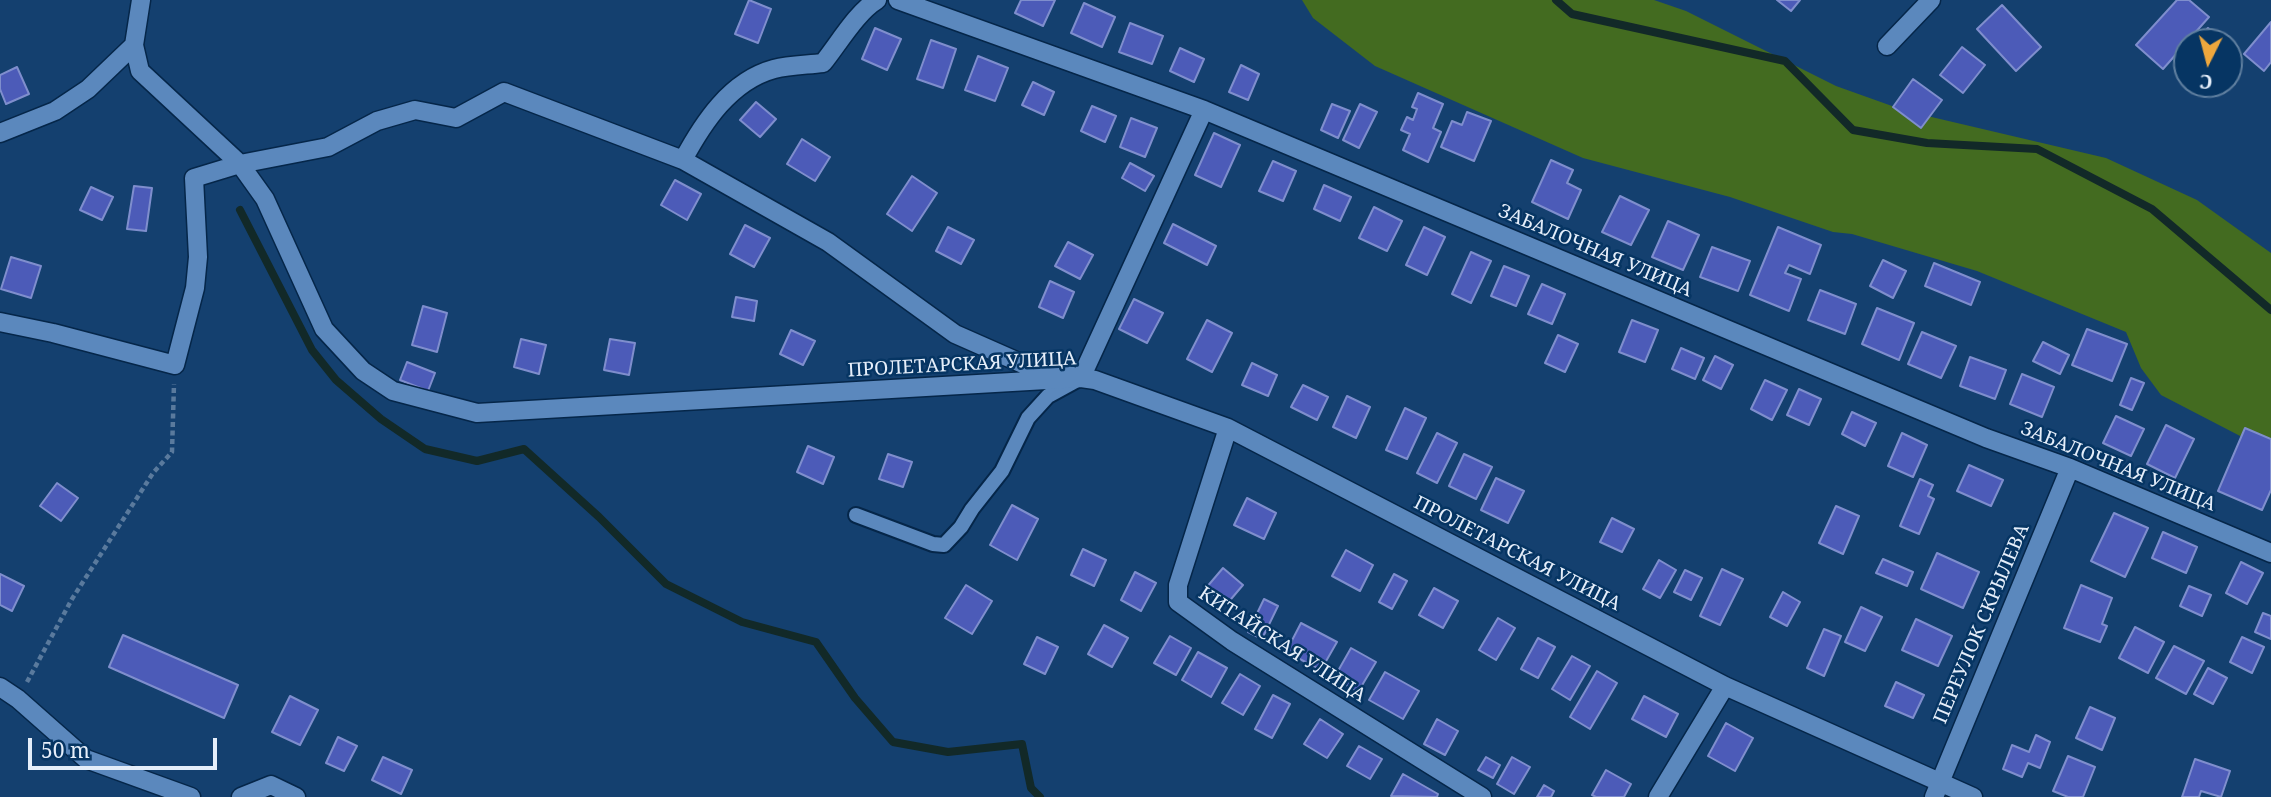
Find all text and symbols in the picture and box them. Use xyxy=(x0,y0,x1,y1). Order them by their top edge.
north arrow xyxy=(2173,28,2243,98)
text: С xyxy=(2198,68,2214,95)
street label: ЗАБАЛОЧНАЯ УЛИЦА xyxy=(1495,200,1695,302)
street label: ПРОЛЕТАРСКАЯ УЛИЦА xyxy=(847,348,1077,382)
street label: ЗАБАЛОЧНАЯ УЛИЦА xyxy=(2017,417,2219,517)
street label: ПРОЛЕТАРСКАЯ УЛИЦА xyxy=(1410,492,1624,616)
street label: ПЕРЕУЛОК СКРЫЛЕВА xyxy=(1930,521,2034,727)
street label: КИТАЙСКАЯ УЛИЦА xyxy=(1194,582,1370,708)
scale bar xyxy=(32,724,220,768)
text: 50 m xyxy=(41,736,90,764)

